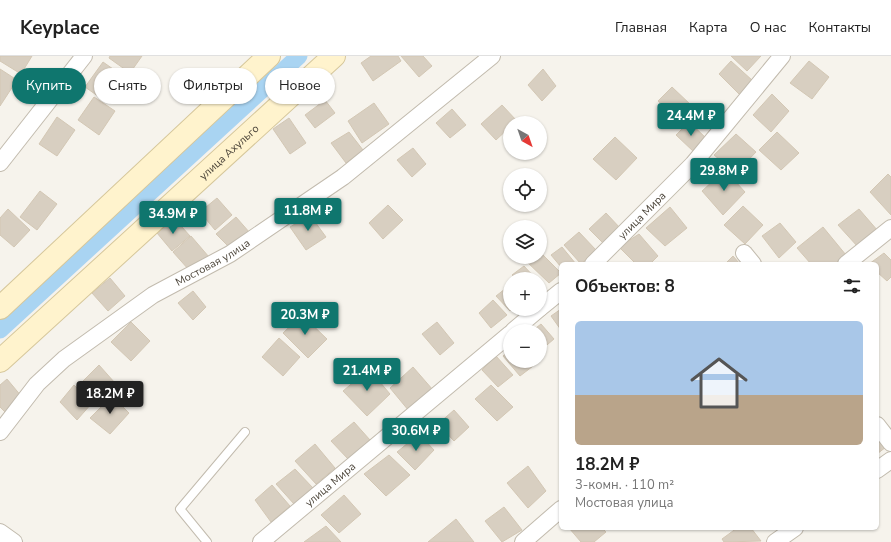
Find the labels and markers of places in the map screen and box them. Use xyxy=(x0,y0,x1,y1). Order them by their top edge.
pin: 24.4M ₽ xyxy=(654,103,728,137)
pin: 29.8M ₽ xyxy=(687,158,761,192)
pin: 11.8M ₽ xyxy=(271,198,345,232)
pin: 34.9M ₽ xyxy=(136,201,210,235)
pin: 20.3M ₽ xyxy=(268,302,342,336)
pin: 21.4M ₽ xyxy=(330,358,404,392)
pin: 18.2M ₽ xyxy=(73,381,147,415)
pin: 30.6M ₽ xyxy=(379,418,453,452)

